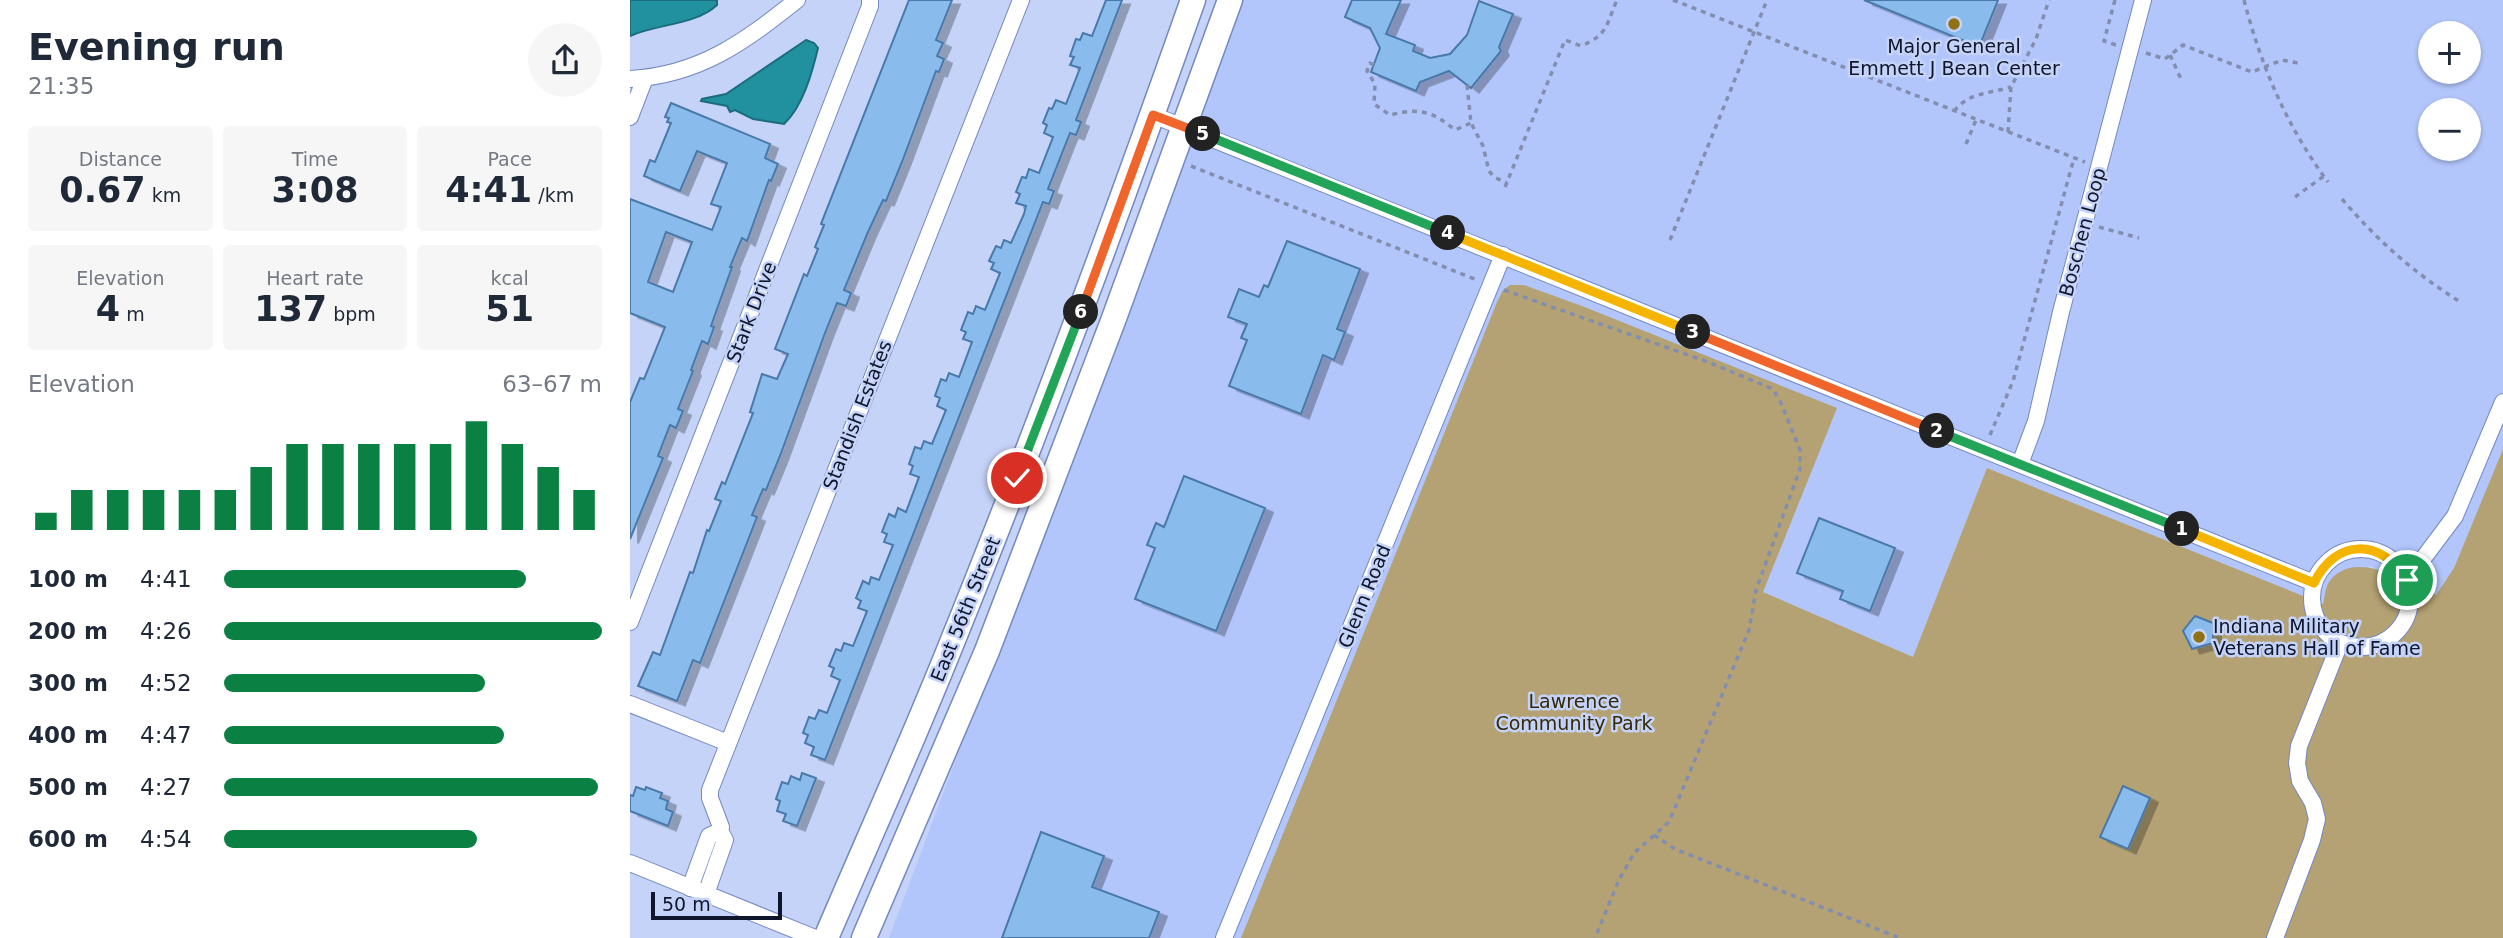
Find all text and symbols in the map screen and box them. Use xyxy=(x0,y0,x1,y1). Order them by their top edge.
marker: Major General Emmett J Bean Center xyxy=(1946,16,1962,32)
map controls xyxy=(2418,21,2481,161)
button: + xyxy=(2418,21,2481,84)
button: share xyxy=(528,23,602,97)
text: Evening run xyxy=(28,25,285,69)
place label: Major General Emmett J Bean Center xyxy=(1848,35,2060,79)
text: 21:35 xyxy=(28,73,94,99)
button: − xyxy=(2418,98,2481,161)
pin: 5 xyxy=(1186,116,1220,152)
text: 5 xyxy=(1196,122,1209,144)
text: Distance xyxy=(79,148,162,170)
text: Time xyxy=(292,148,338,170)
text: Pace xyxy=(487,148,532,170)
street label: Boschen Loop xyxy=(2054,165,2110,299)
text: 0.67 xyxy=(59,170,146,210)
text: 3:08 xyxy=(271,170,359,210)
text: 4:41 xyxy=(445,170,532,210)
text: km xyxy=(146,184,181,206)
text: /km xyxy=(532,184,574,206)
pin: 4 xyxy=(1430,216,1466,250)
text: 4 xyxy=(1441,221,1454,243)
street label: Stark Drive xyxy=(722,258,780,366)
text: Elevation xyxy=(76,267,164,289)
text: Heart rate xyxy=(266,267,364,289)
text: kcal xyxy=(490,267,529,289)
text: 4 xyxy=(96,289,120,329)
text: 137 xyxy=(254,289,327,329)
text: 51 xyxy=(485,289,534,329)
pin: 6 xyxy=(1064,294,1098,330)
text: 6 xyxy=(1074,300,1087,322)
text: m xyxy=(120,303,145,325)
text: bpm xyxy=(327,303,376,325)
pin: 3 xyxy=(1676,314,1710,350)
text: 3 xyxy=(1686,320,1699,342)
street label: Standish Estates xyxy=(818,337,896,493)
text: Elevation xyxy=(28,371,135,397)
text: 63–67 m xyxy=(502,371,602,397)
pin: 2 xyxy=(1920,414,1954,448)
text: 2 xyxy=(1930,419,1943,441)
pin xyxy=(987,448,1047,508)
icon: check xyxy=(998,459,1036,497)
pin: 1 xyxy=(2164,512,2200,546)
text: 1 xyxy=(2175,517,2188,539)
street label: East 56th Street xyxy=(926,533,1004,685)
street label: Glenn Road xyxy=(1333,541,1395,651)
pin xyxy=(2377,550,2437,610)
icon: arrive xyxy=(2388,561,2426,599)
text: 100 m xyxy=(28,566,108,592)
text: 4:41 xyxy=(140,566,192,592)
place label: Indiana Military Veterans Hall of Fame xyxy=(2213,615,2421,659)
text: 200 m xyxy=(28,618,108,644)
text: 4:26 xyxy=(140,618,192,644)
marker: Indiana Military Veterans Hall of Fame xyxy=(2191,629,2207,645)
text: 300 m xyxy=(28,670,108,696)
text: 4:52 xyxy=(140,670,192,696)
park label: Lawrence Community Park xyxy=(1495,690,1653,734)
text: 400 m xyxy=(28,722,108,748)
text: 4:47 xyxy=(140,722,192,748)
text: 500 m xyxy=(28,774,108,800)
text: 4:27 xyxy=(140,774,192,800)
text: 600 m xyxy=(28,826,108,852)
text: 4:54 xyxy=(140,826,192,852)
scale bar xyxy=(651,889,782,921)
text: 50 m xyxy=(662,893,711,915)

